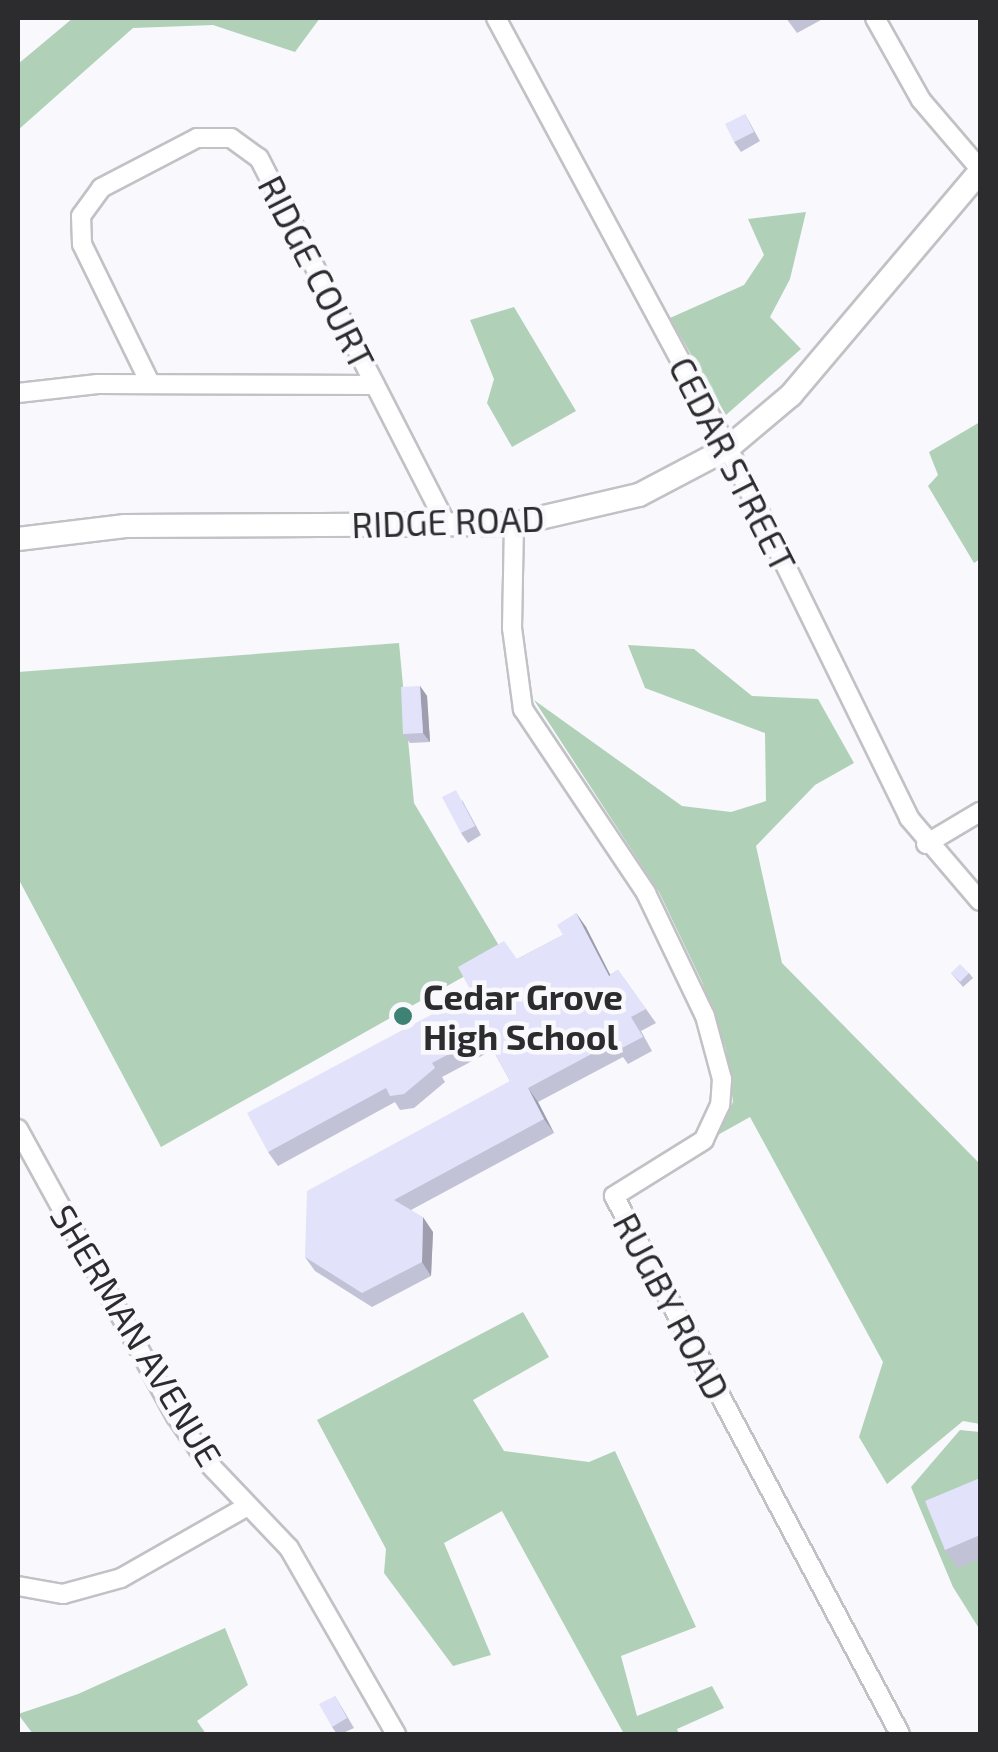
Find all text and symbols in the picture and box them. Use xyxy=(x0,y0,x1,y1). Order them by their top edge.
street label: RIDGE COURT xyxy=(250,168,384,376)
street label: CEDAR STREET xyxy=(661,350,805,578)
street label: RIDGE ROAD xyxy=(351,497,545,545)
place label: Cedar Grove High School xyxy=(423,975,624,1057)
marker: Cedar Grove High School xyxy=(392,1005,414,1027)
street label: SHERMAN AVENUE xyxy=(42,1196,232,1474)
street label: RUGBY ROAD xyxy=(605,1205,739,1407)

